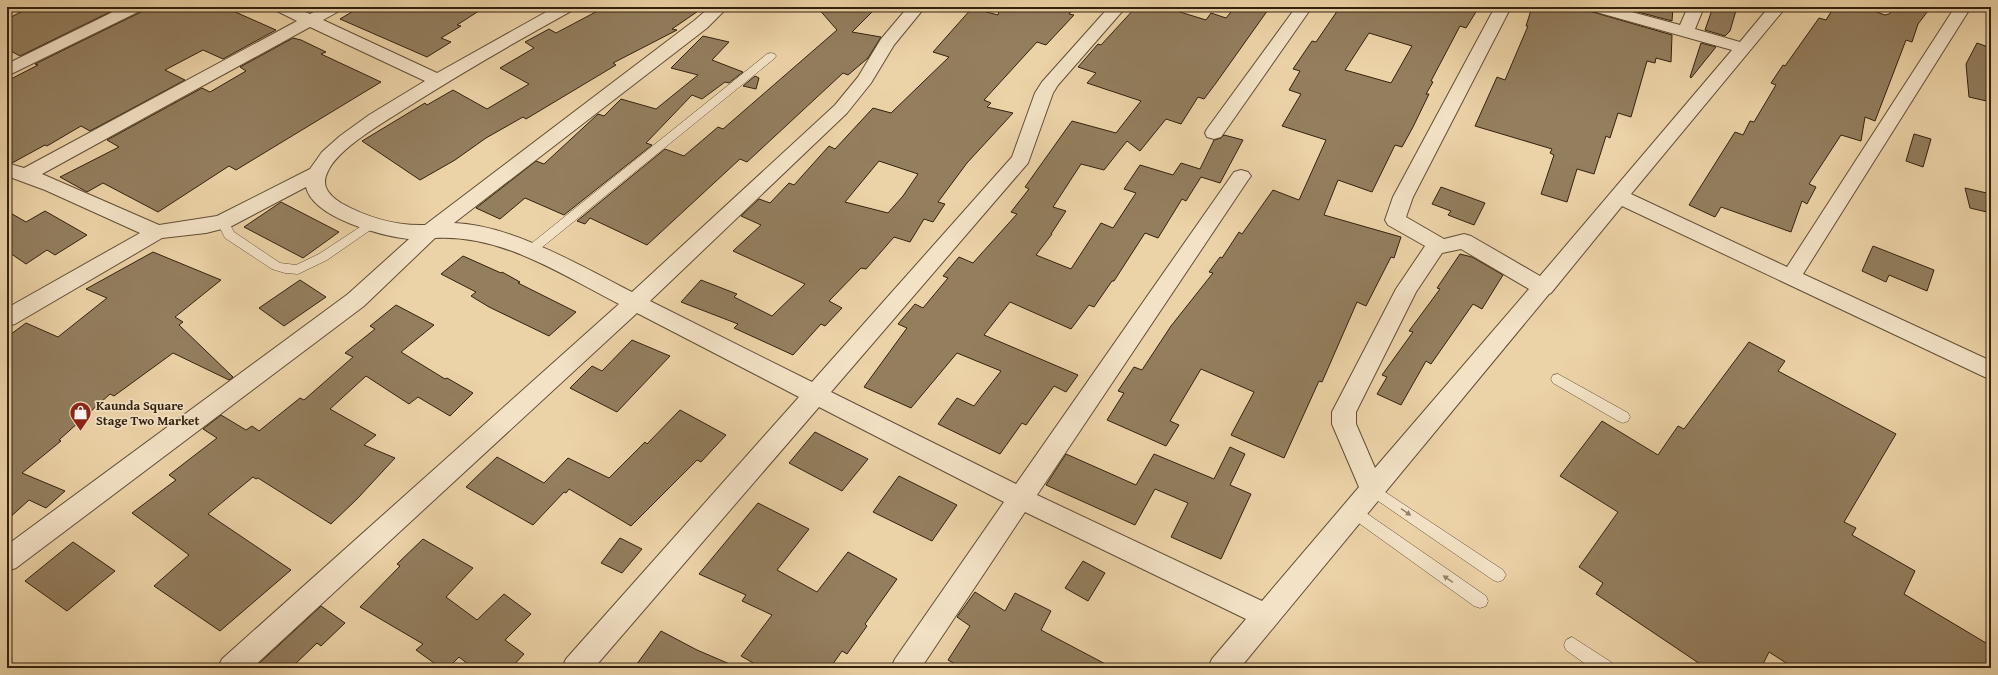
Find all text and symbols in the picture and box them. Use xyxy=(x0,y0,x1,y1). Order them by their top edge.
place label: Kaunda Square Stage Two Market xyxy=(96,396,199,430)
shop icon: Kaunda Square Stage Two Market xyxy=(68,399,94,432)
one-way arrow xyxy=(1400,508,1411,516)
one-way arrow xyxy=(1443,575,1454,583)

